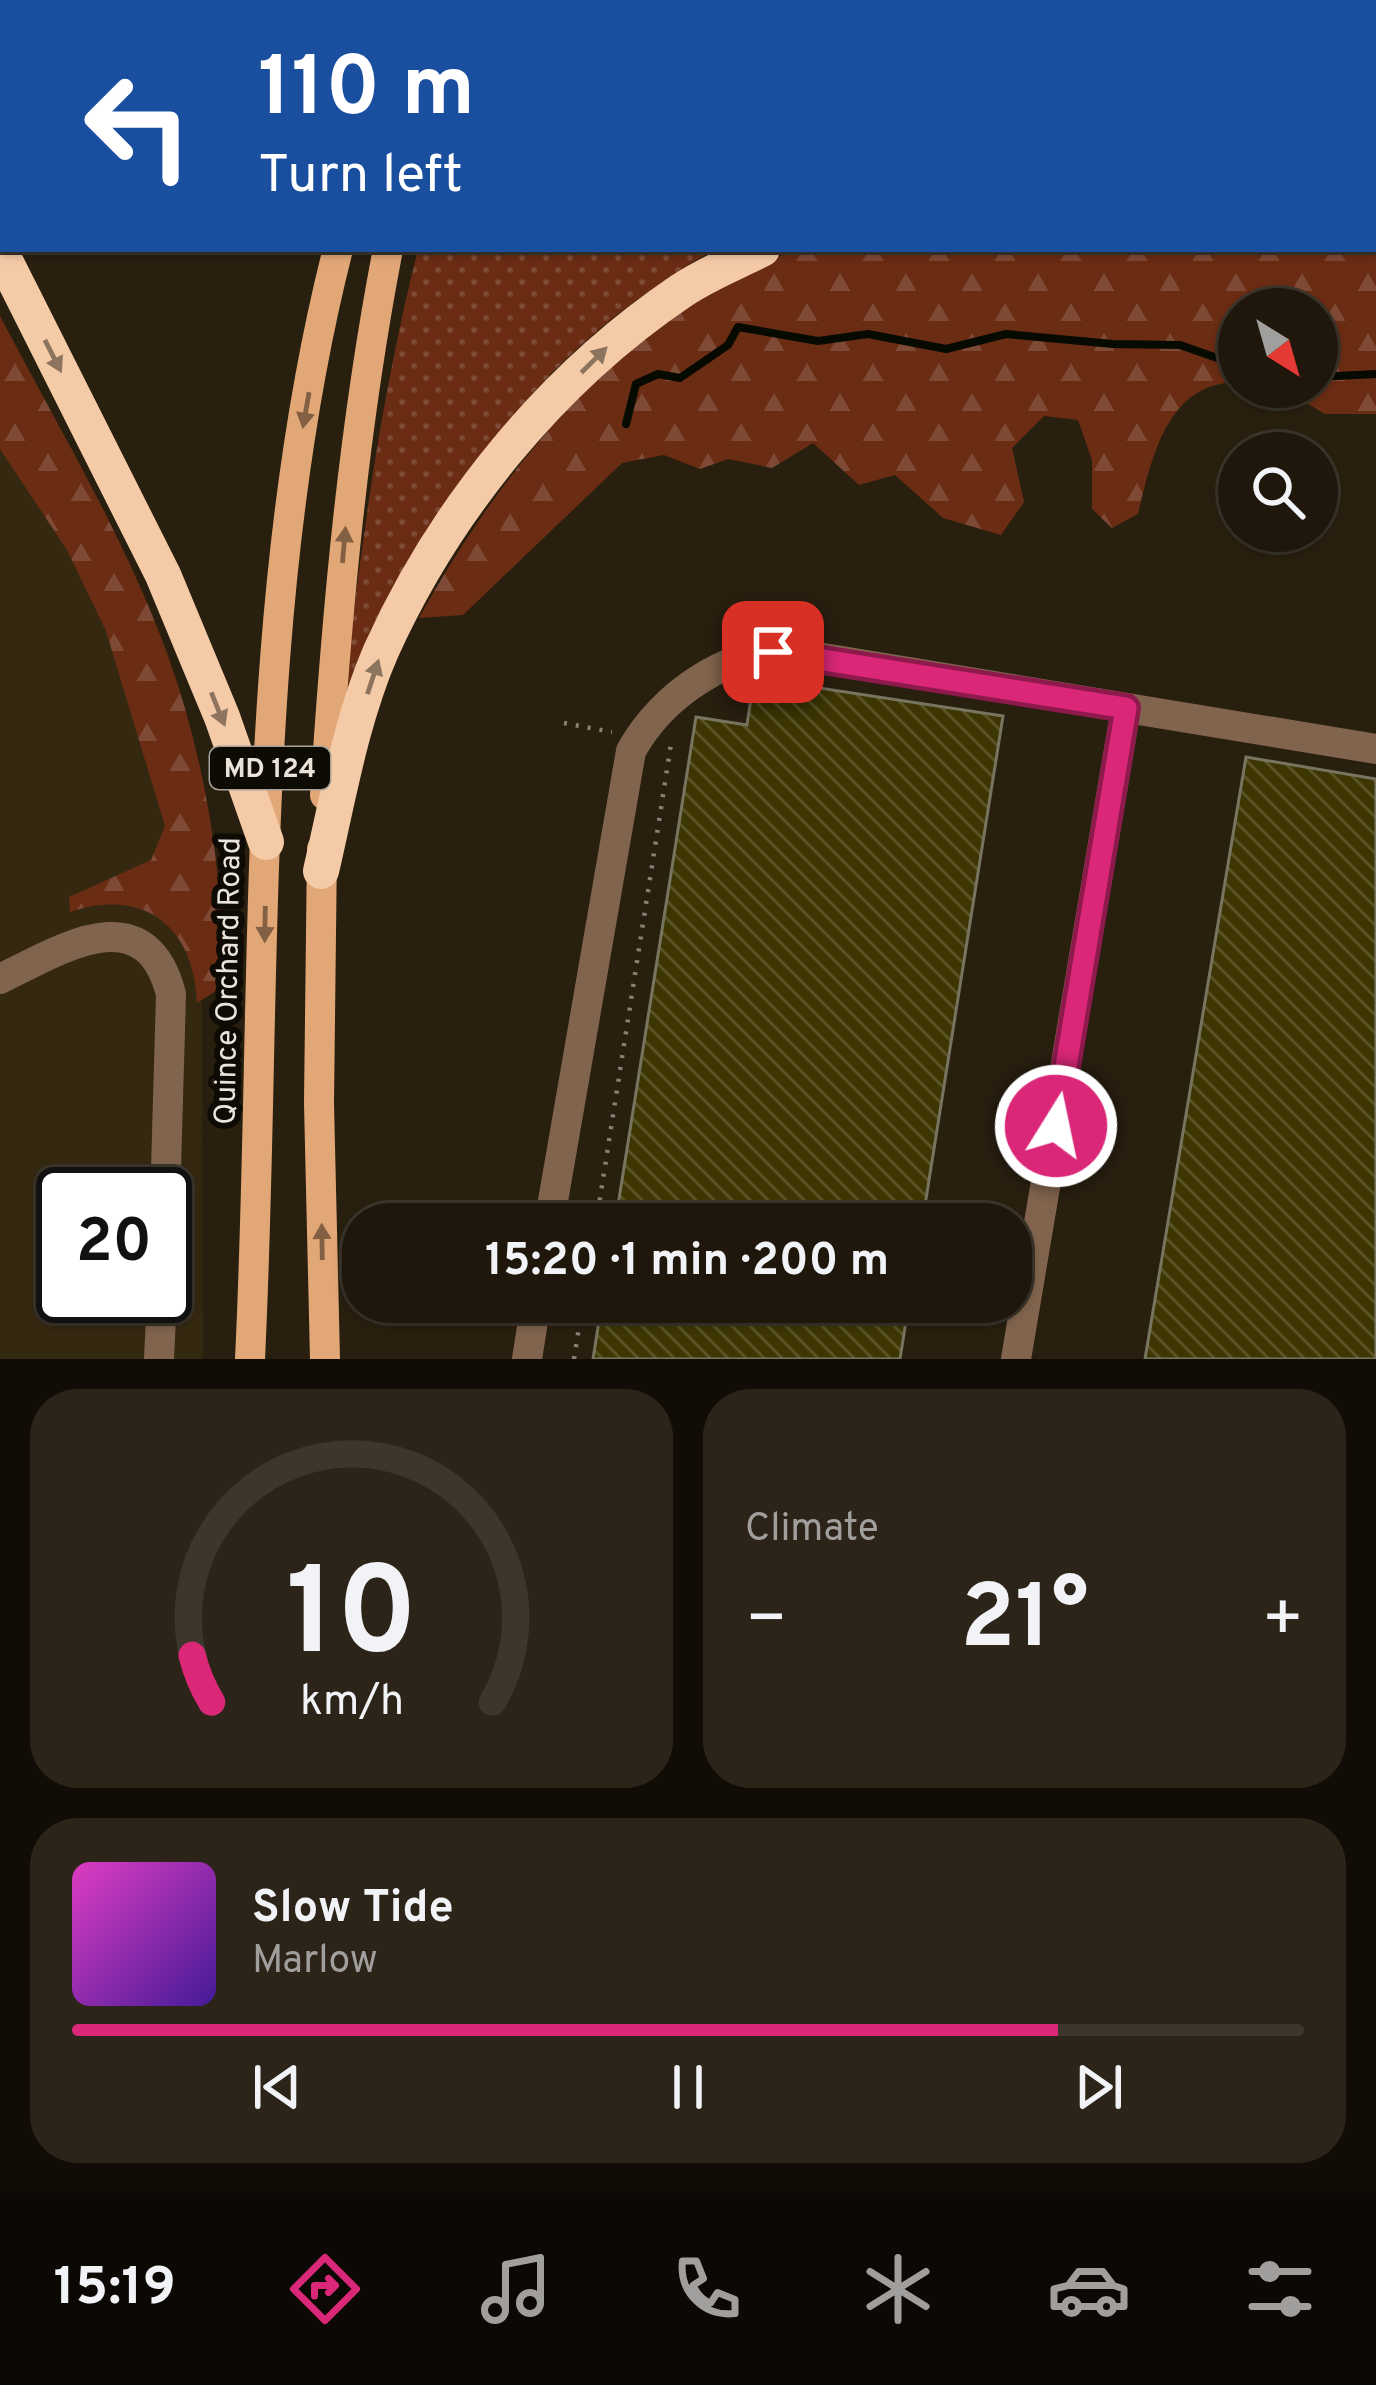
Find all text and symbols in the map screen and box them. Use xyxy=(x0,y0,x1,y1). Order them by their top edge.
text: 110 m xyxy=(258,39,475,145)
icon: left xyxy=(60,48,216,204)
text: Turn left xyxy=(258,143,463,212)
north arrow xyxy=(1218,288,1338,408)
map controls xyxy=(1218,288,1338,552)
one-way arrow xyxy=(42,338,62,373)
one-way arrow xyxy=(579,347,608,375)
one-way arrow xyxy=(296,392,315,429)
button: search xyxy=(1218,432,1338,552)
one-way arrow xyxy=(335,526,354,563)
pin xyxy=(722,601,824,703)
icon: arrive xyxy=(740,619,806,685)
one-way arrow xyxy=(364,658,383,695)
one-way arrow xyxy=(209,691,228,727)
road number: MD 124 xyxy=(210,747,330,789)
street label: Quince Orchard Road xyxy=(208,837,251,1125)
one-way arrow xyxy=(255,906,274,944)
position arrow xyxy=(993,1063,1119,1189)
speed limit sign: 20 xyxy=(36,1167,192,1323)
one-way arrow xyxy=(313,1222,332,1260)
text: 15:20 · 1 min · 200 m xyxy=(485,1234,889,1291)
text: Climate xyxy=(745,1506,879,1555)
text: 10 xyxy=(286,1541,417,1699)
text: 21° xyxy=(960,1566,1089,1679)
text: − xyxy=(745,1581,788,1664)
text: + xyxy=(1261,1581,1304,1664)
text: km/h xyxy=(299,1675,404,1729)
text: Slow Tide xyxy=(252,1881,454,1938)
text: Marlow xyxy=(252,1938,378,1987)
icon: previous xyxy=(244,2054,310,2120)
icon: pause xyxy=(655,2054,721,2120)
icon: next xyxy=(1066,2054,1132,2120)
icon: directions xyxy=(283,2247,367,2331)
icon: music xyxy=(474,2247,558,2331)
icon: phone xyxy=(665,2247,749,2331)
icon: climate xyxy=(856,2247,940,2331)
icon: car xyxy=(1047,2247,1131,2331)
icon: filters xyxy=(1238,2247,1322,2331)
text: 15:19 xyxy=(54,2255,176,2324)

